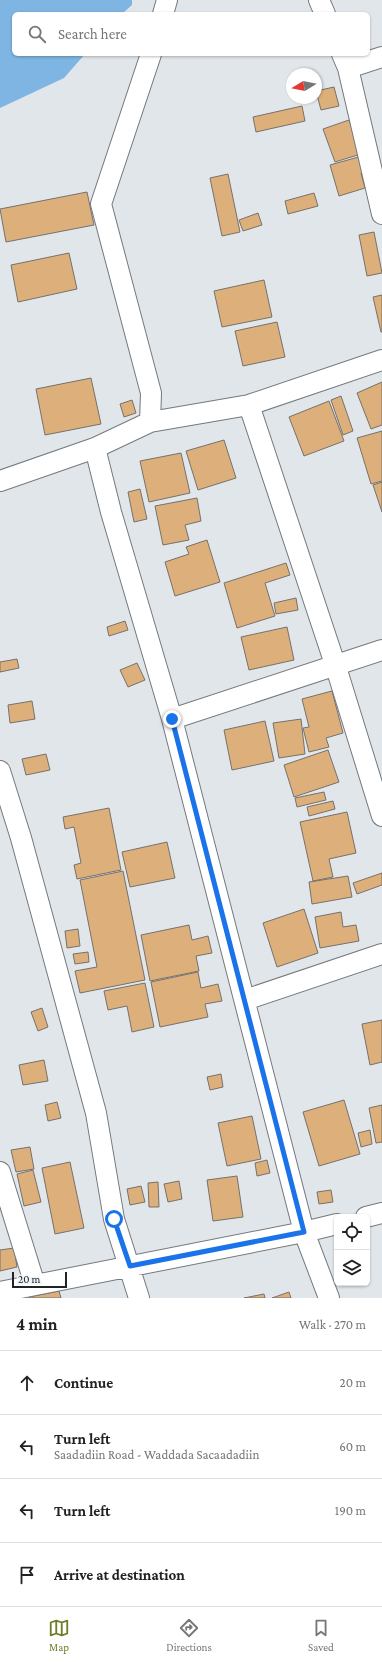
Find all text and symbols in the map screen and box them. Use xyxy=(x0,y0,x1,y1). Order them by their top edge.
search box xyxy=(12,12,370,56)
icon: search xyxy=(26,23,48,45)
text: Search here xyxy=(58,26,127,42)
north arrow xyxy=(286,68,322,104)
route end xyxy=(163,710,181,728)
route start xyxy=(105,1210,123,1228)
map controls xyxy=(334,1214,370,1286)
button: locate xyxy=(334,1214,370,1250)
button: layers xyxy=(334,1250,370,1286)
scale bar xyxy=(12,1270,67,1289)
text: 20 m xyxy=(18,1273,40,1285)
text: 4 min xyxy=(16,1315,58,1334)
text: Walk · 270 m xyxy=(299,1317,366,1332)
icon: ahead xyxy=(16,1372,38,1394)
text: Continue xyxy=(54,1375,113,1391)
text: 20 m xyxy=(340,1375,366,1390)
text: Turn left xyxy=(54,1431,110,1447)
icon: left xyxy=(16,1436,38,1458)
text: 60 m xyxy=(339,1439,366,1454)
text: Saadadiin Road - Waddada Sacaadadiin xyxy=(54,1447,259,1462)
icon: left xyxy=(16,1500,38,1522)
text: Turn left xyxy=(54,1503,110,1519)
text: 190 m xyxy=(335,1503,366,1518)
icon: arrive xyxy=(16,1564,38,1586)
text: Arrive at destination xyxy=(54,1567,185,1583)
tab: Map xyxy=(48,1617,70,1653)
tab: Directions xyxy=(166,1617,212,1653)
tab: Saved xyxy=(308,1617,334,1653)

